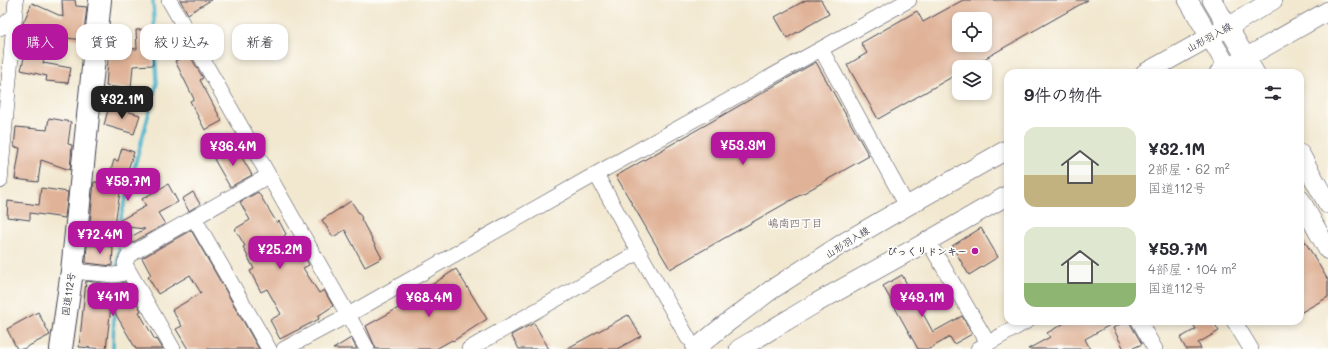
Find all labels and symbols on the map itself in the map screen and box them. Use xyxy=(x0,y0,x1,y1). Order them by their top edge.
street label: 山形羽入線 xyxy=(1184,19,1234,55)
pin: ¥32.1M xyxy=(89,86,155,120)
pin: ¥53.3M xyxy=(710,132,776,166)
pin: ¥36.4M xyxy=(200,133,266,167)
pin: ¥59.7M xyxy=(95,168,161,202)
district label: 嶋南四丁目 xyxy=(768,215,823,230)
pin: ¥72.4M xyxy=(67,221,133,255)
street label: 山形羽入線 xyxy=(822,223,872,261)
pin: ¥25.2M xyxy=(247,236,313,270)
place label: びっくりドンキー xyxy=(887,244,967,258)
marker: びっくりドンキー xyxy=(970,246,980,256)
street label: 国道112号 xyxy=(58,271,78,317)
pin: ¥41M xyxy=(89,283,137,317)
pin: ¥68.4M xyxy=(396,284,462,318)
pin: ¥49.1M xyxy=(889,284,955,318)

